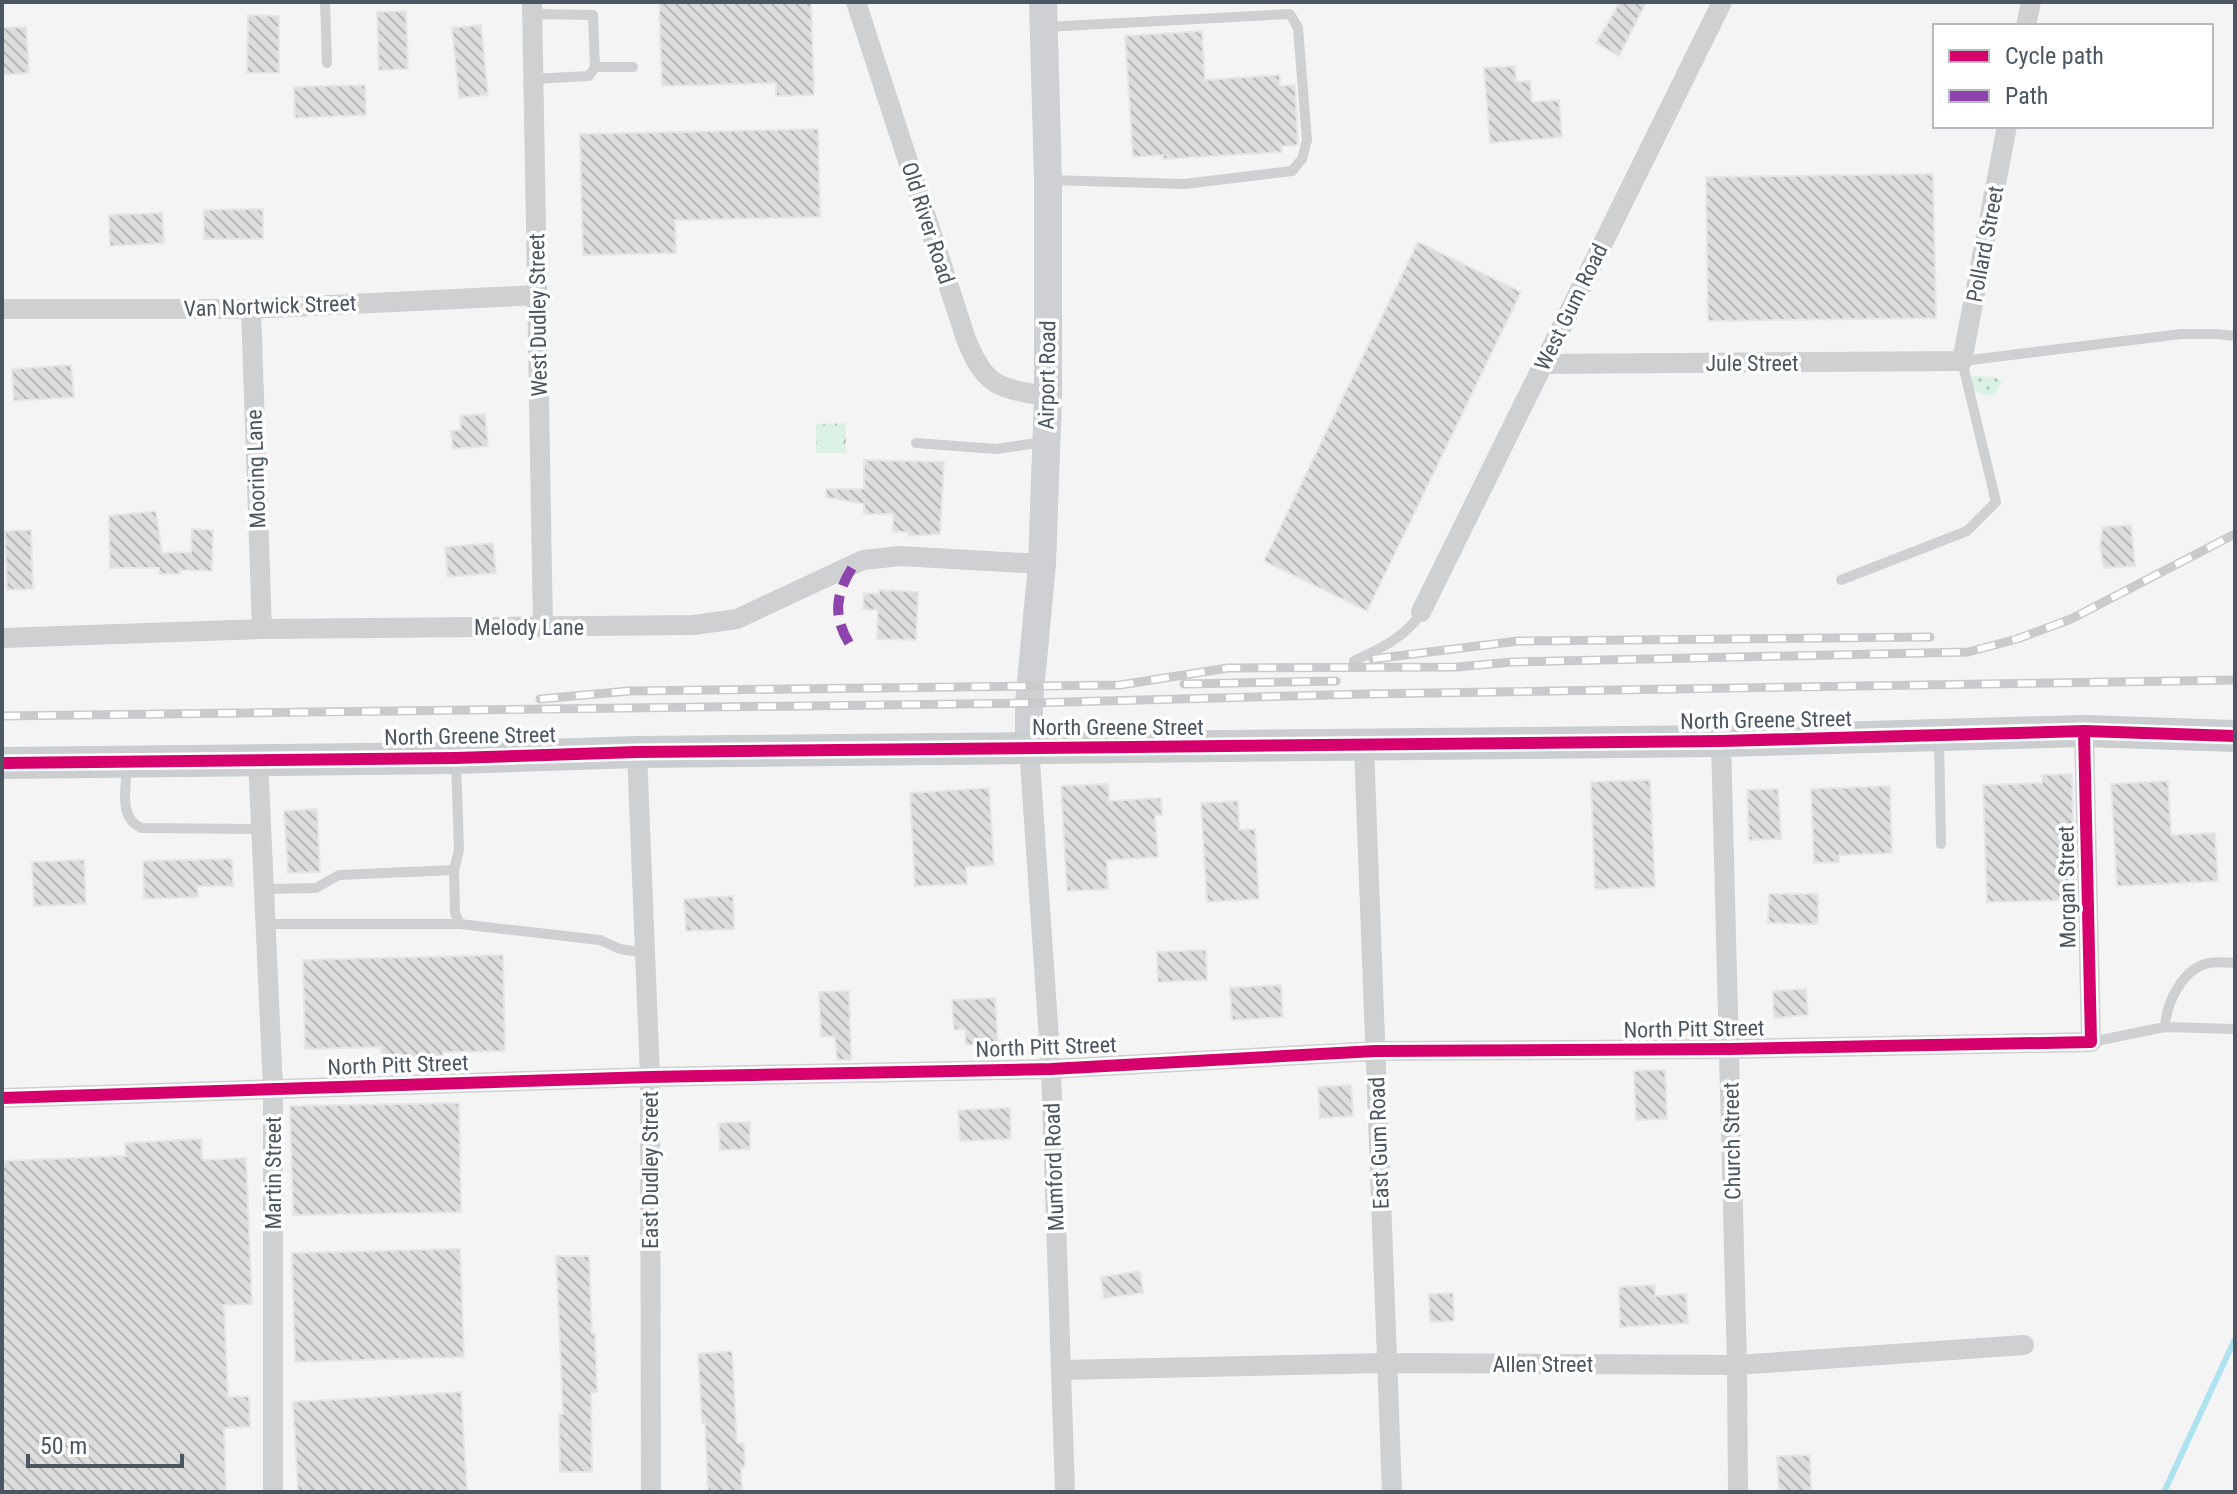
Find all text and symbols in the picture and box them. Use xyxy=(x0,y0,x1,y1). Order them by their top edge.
legend xyxy=(1933,24,2213,128)
text: Cycle path xyxy=(2005,42,2104,70)
text: Path xyxy=(2005,82,2048,110)
street label: Old River Road xyxy=(897,159,959,287)
street label: Pollard Street xyxy=(1961,184,2009,304)
street label: West Dudley Street xyxy=(524,233,552,397)
street label: West Gum Road xyxy=(1530,240,1612,374)
street label: Van Nortwick Street xyxy=(183,290,357,322)
street label: Airport Road xyxy=(1034,320,1060,430)
street label: Jule Street xyxy=(1705,351,1799,376)
street label: Mooring Lane xyxy=(241,409,271,529)
street label: Melody Lane xyxy=(474,615,584,640)
street label: North Greene Street xyxy=(1680,706,1852,734)
street label: North Greene Street xyxy=(1032,715,1204,740)
street label: North Greene Street xyxy=(384,722,556,750)
street label: Morgan Street xyxy=(2053,825,2081,949)
street label: North Pitt Street xyxy=(1623,1015,1765,1043)
street label: North Pitt Street xyxy=(975,1032,1117,1062)
street label: North Pitt Street xyxy=(327,1050,469,1080)
street label: East Gum Road xyxy=(1364,1076,1394,1210)
street label: Church Street xyxy=(1718,1082,1746,1200)
street label: East Dudley Street xyxy=(638,1091,663,1249)
street label: Mumford Road xyxy=(1039,1102,1069,1232)
street label: Martin Street xyxy=(261,1116,286,1230)
street label: Allen Street xyxy=(1493,1352,1593,1377)
scale bar xyxy=(28,1418,182,1468)
text: 50 m xyxy=(40,1432,87,1460)

